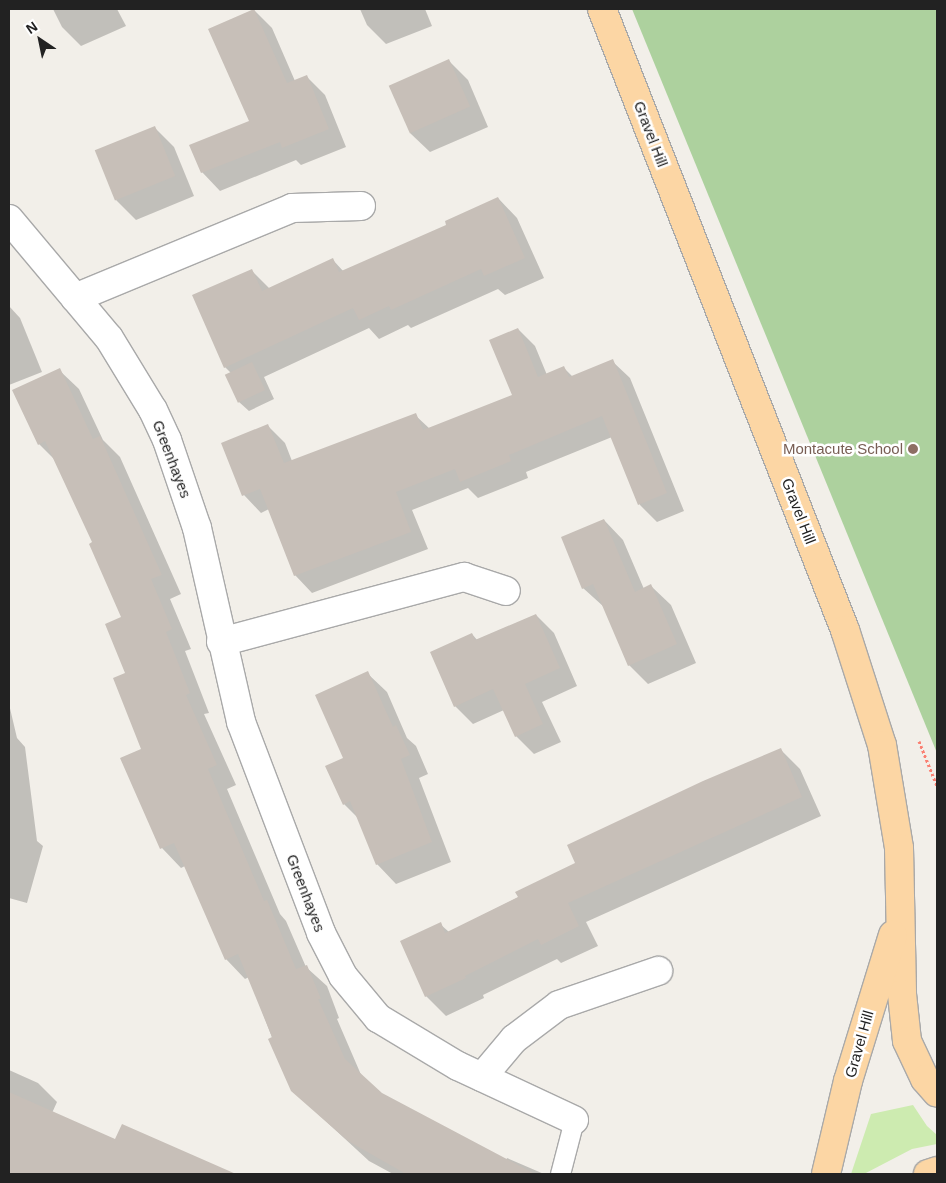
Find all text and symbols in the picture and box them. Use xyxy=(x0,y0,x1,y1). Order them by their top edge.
north arrow xyxy=(15,15,65,65)
text: N xyxy=(23,18,40,37)
street label: Gravel Hill xyxy=(630,98,672,170)
street label: Greenhayes xyxy=(149,418,195,500)
place label: Montacute School xyxy=(783,440,903,458)
marker: Montacute School xyxy=(907,443,919,455)
street label: Gravel Hill xyxy=(778,475,820,547)
street label: Greenhayes xyxy=(283,852,329,934)
street label: Gravel Hill xyxy=(841,1008,877,1080)

